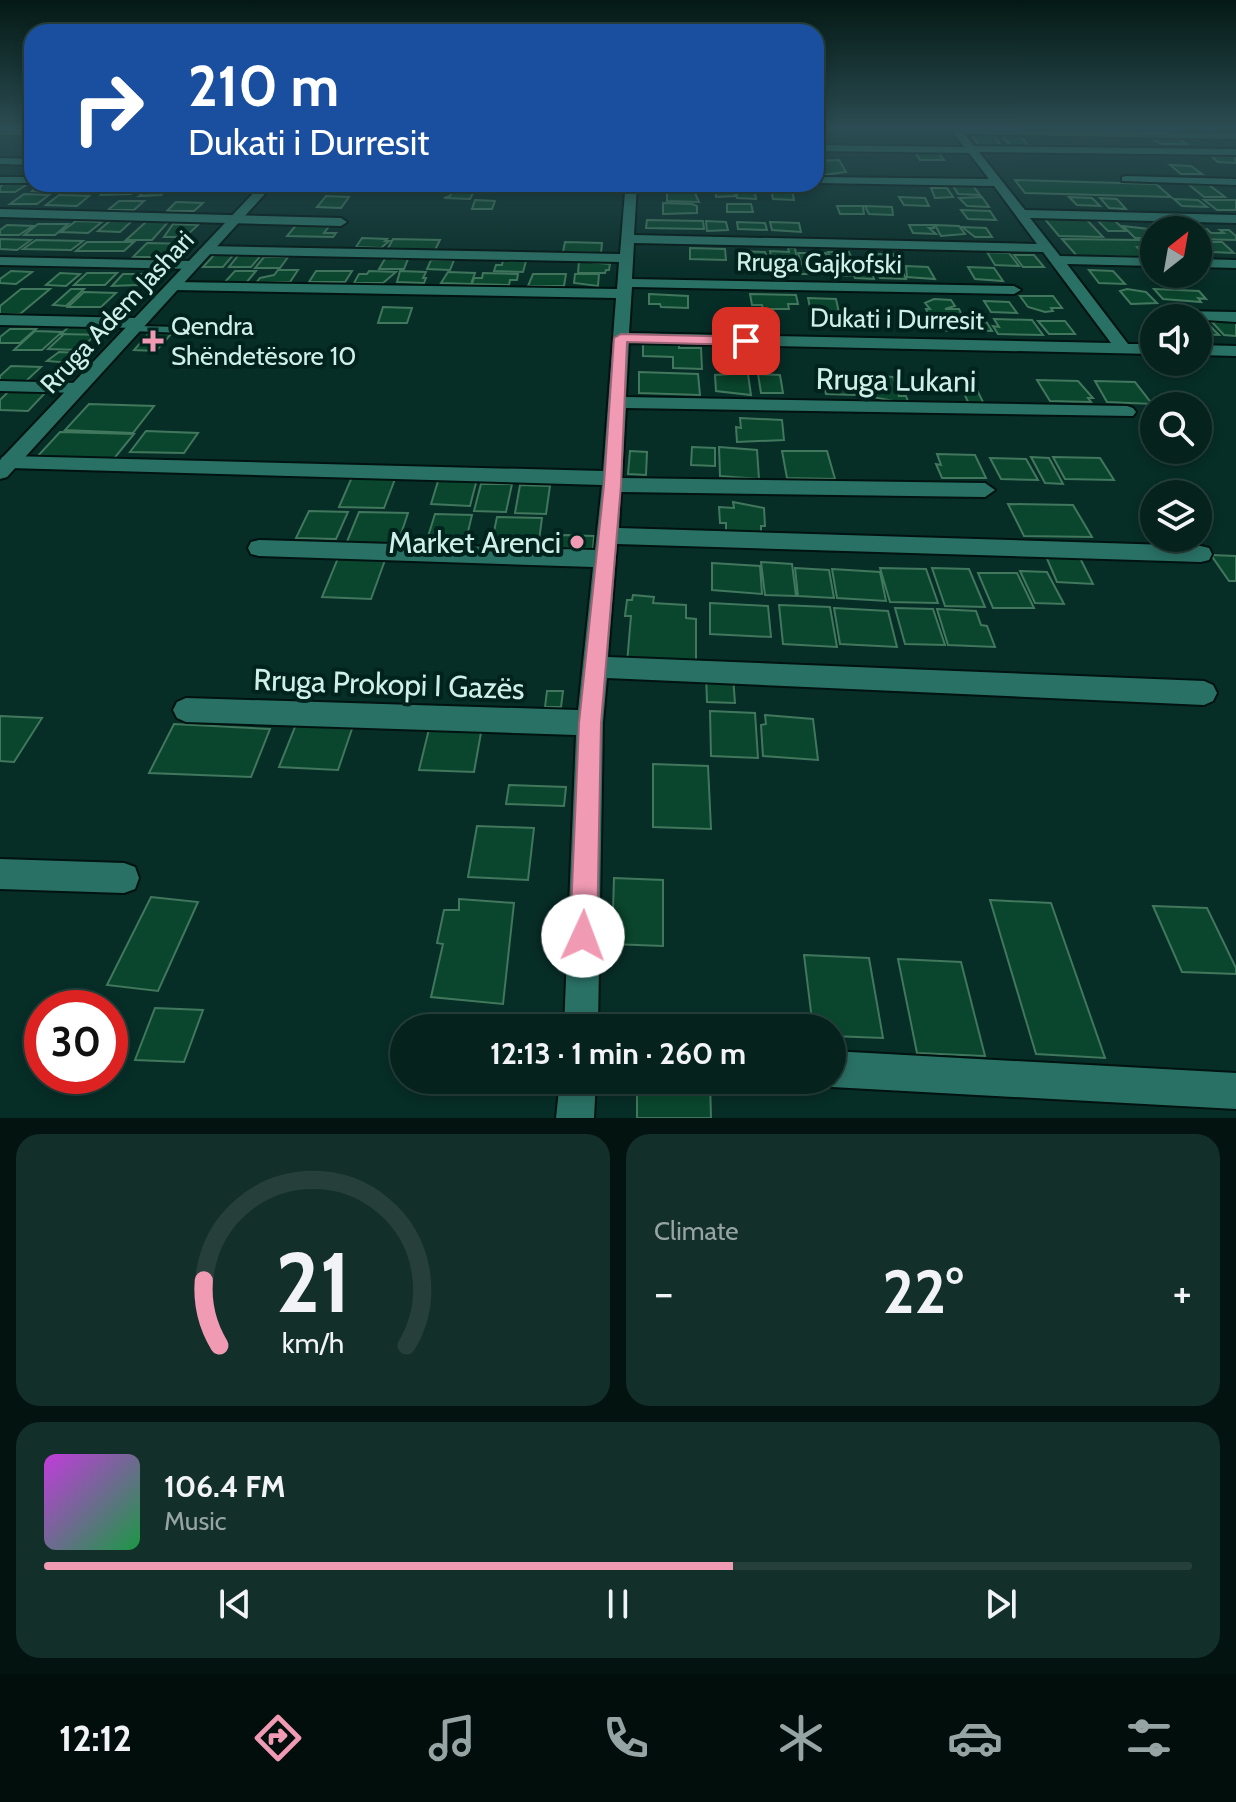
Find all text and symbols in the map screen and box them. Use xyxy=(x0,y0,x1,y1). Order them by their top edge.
text: 210 m xyxy=(188,52,339,120)
icon: right xyxy=(56,56,160,160)
text: Dukati i Durresit xyxy=(188,120,430,164)
north arrow xyxy=(1140,216,1212,288)
map controls xyxy=(1140,216,1212,552)
street label: Rruga Adem Jashari xyxy=(33,224,201,400)
street label: Rruga Gajkofski xyxy=(736,246,902,280)
street label: Dukati i Durresit xyxy=(810,301,985,337)
button: sound xyxy=(1140,304,1212,376)
pin xyxy=(712,307,780,375)
place label: Qendra Shëndetësore 10 xyxy=(171,310,356,372)
icon: arrive xyxy=(724,319,768,363)
marker: Qendra Shëndetësore 10 xyxy=(142,330,164,352)
street label: Rruga Lukani xyxy=(815,360,977,400)
button: search xyxy=(1140,392,1212,464)
button: layers xyxy=(1140,480,1212,552)
place label: Market Arenci xyxy=(388,524,561,561)
marker: Market Arenci xyxy=(568,533,586,551)
street label: Rruga Prokopi I Gazës xyxy=(253,661,525,707)
position arrow xyxy=(541,894,625,978)
speed limit sign: 30 xyxy=(24,990,128,1094)
text: 12:13 · 1 min · 260 m xyxy=(490,1035,746,1072)
text: Climate xyxy=(654,1215,739,1247)
text: 21 xyxy=(276,1232,350,1333)
text: 22° xyxy=(883,1255,963,1328)
text: − xyxy=(654,1266,673,1319)
text: + xyxy=(1173,1266,1192,1319)
text: km/h xyxy=(282,1325,344,1360)
text: 106.4 FM xyxy=(164,1468,285,1505)
text: Music xyxy=(164,1505,227,1537)
icon: previous xyxy=(213,1582,257,1626)
icon: pause xyxy=(596,1582,640,1626)
icon: next xyxy=(979,1582,1023,1626)
icon: directions xyxy=(250,1710,306,1766)
icon: music xyxy=(424,1710,480,1766)
icon: phone xyxy=(598,1710,654,1766)
icon: climate xyxy=(773,1710,829,1766)
icon: car xyxy=(947,1710,1003,1766)
icon: filters xyxy=(1121,1710,1177,1766)
text: 12:12 xyxy=(59,1716,132,1760)

